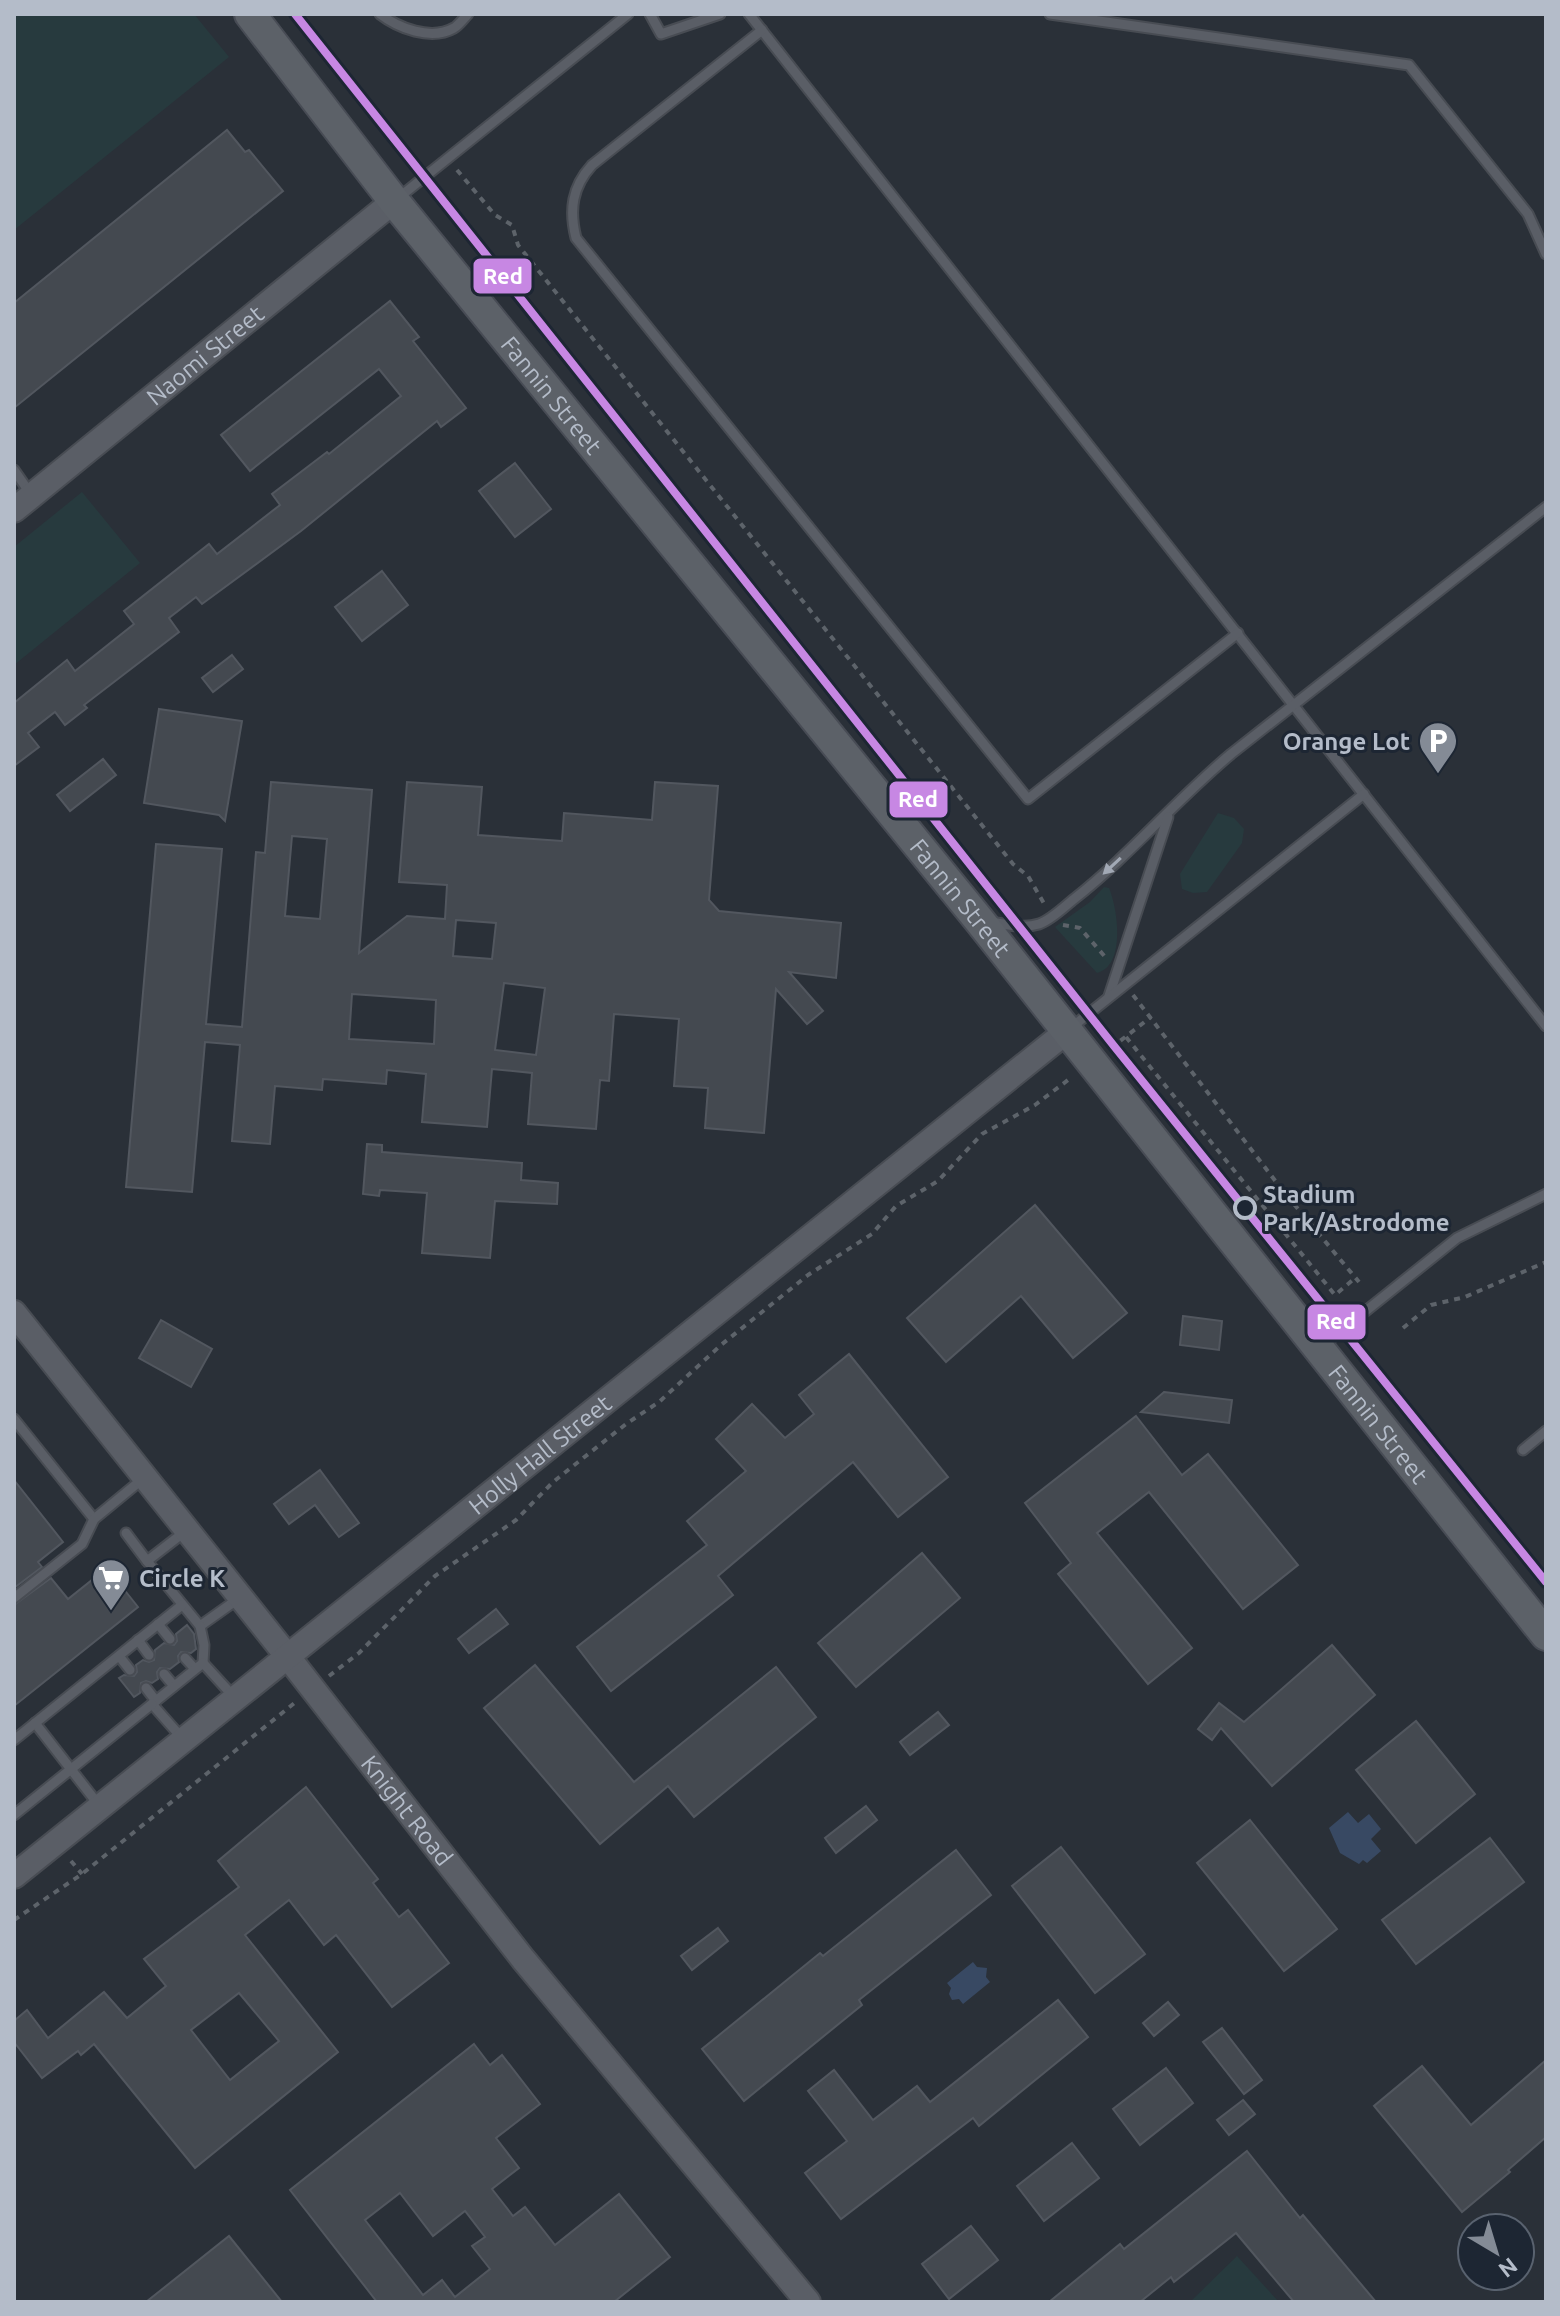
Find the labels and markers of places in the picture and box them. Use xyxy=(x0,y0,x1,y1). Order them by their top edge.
parking icon: Orange Lot xyxy=(1417,720,1459,775)
place label: Orange Lot xyxy=(1283,728,1410,755)
place label: Stadium Park/Astrodome xyxy=(1263,1181,1450,1236)
marker: Stadium Park/Astrodome xyxy=(1234,1197,1256,1219)
supermarket icon: Circle K xyxy=(90,1557,132,1612)
place label: Circle K xyxy=(139,1565,225,1592)

